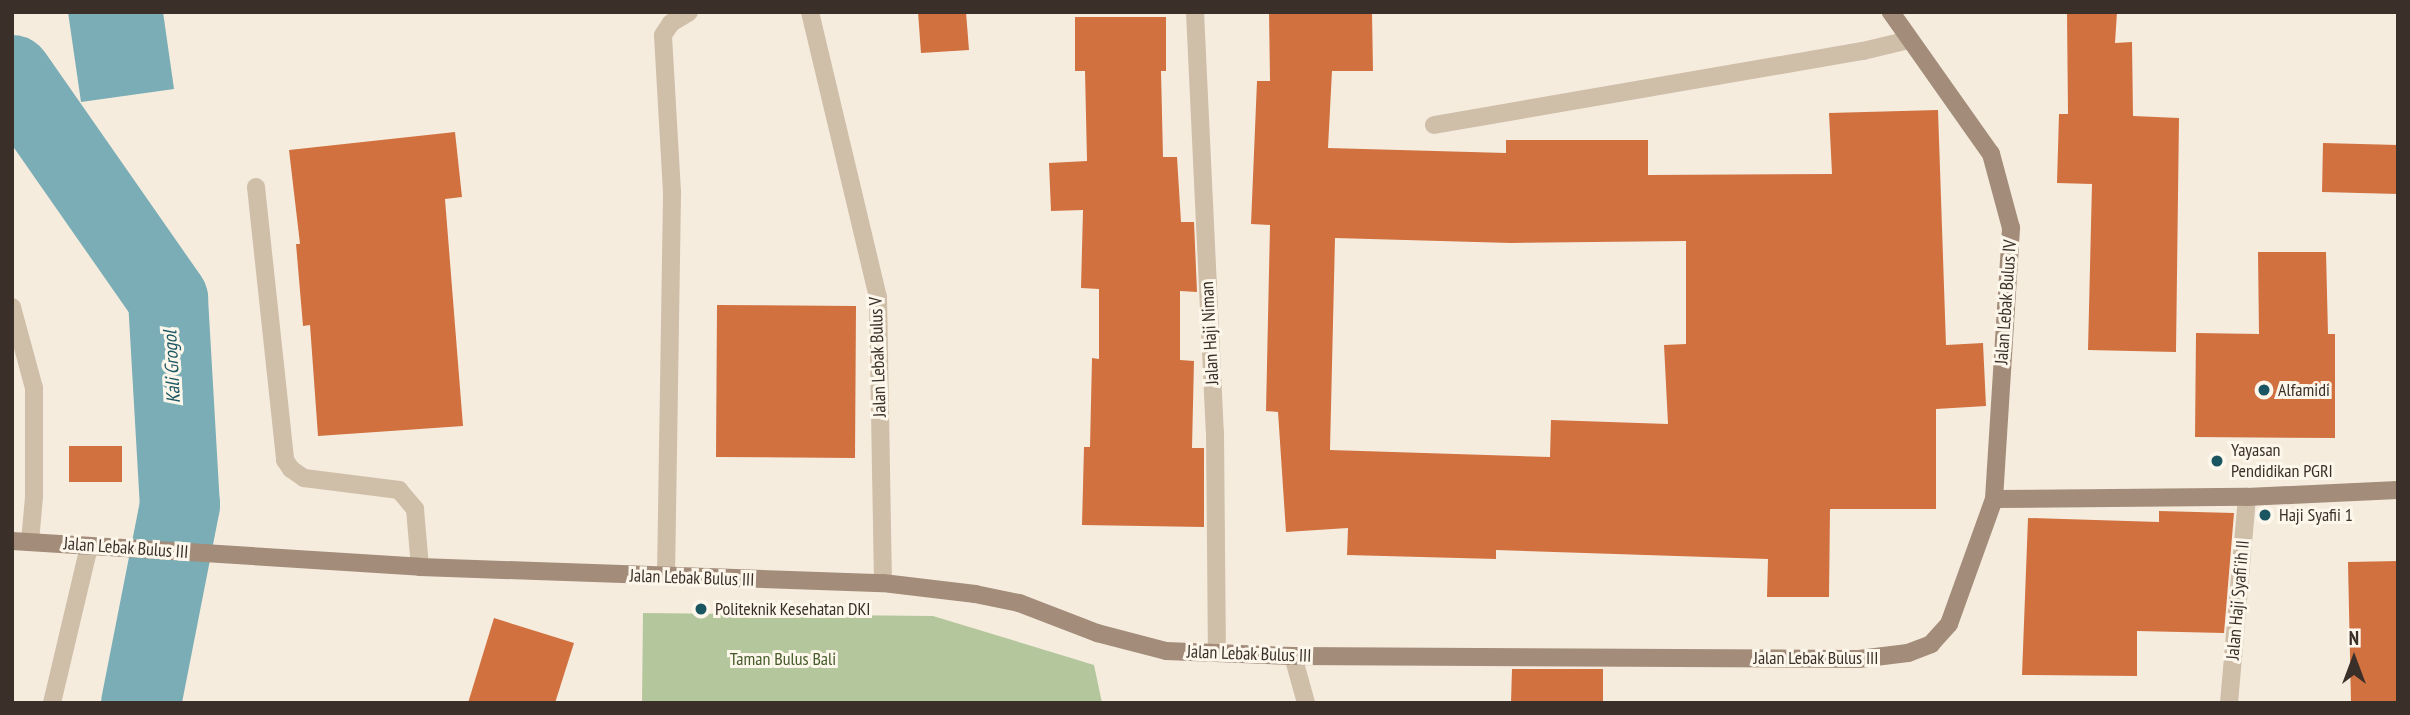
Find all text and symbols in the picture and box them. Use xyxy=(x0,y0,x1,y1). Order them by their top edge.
street label: Jalan Lebak Bulus IV xyxy=(1991,239,2021,365)
street label: Jalan Haji Niman xyxy=(1197,281,1223,385)
street label: Jalan Lebak Bulus V xyxy=(865,296,891,418)
water label: Kali Grogol xyxy=(159,330,185,404)
place label: Alfamidi xyxy=(2278,379,2330,401)
marker: Alfamidi xyxy=(2256,382,2272,398)
place label: Yayasan Pendidikan PGRI xyxy=(2231,440,2333,482)
marker: Yayasan Pendidikan PGRI xyxy=(2209,453,2225,469)
place label: Haji Syafii 1 xyxy=(2279,504,2353,526)
marker: Haji Syafii 1 xyxy=(2257,507,2273,523)
street label: Jalan Lebak Bulus III xyxy=(63,533,189,563)
street label: Jalan Haji Syafi'ih II xyxy=(2222,539,2254,661)
street label: Jalan Lebak Bulus III xyxy=(629,565,755,591)
place label: Politeknik Kesehatan DKI xyxy=(715,598,871,620)
marker: Politeknik Kesehatan DKI xyxy=(693,601,709,617)
north arrow xyxy=(2319,624,2389,694)
text: N xyxy=(2349,626,2359,650)
street label: Jalan Lebak Bulus III xyxy=(1186,641,1312,667)
street label: Jalan Lebak Bulus III xyxy=(1753,647,1879,669)
park label: Taman Bulus Bali xyxy=(730,648,836,670)

